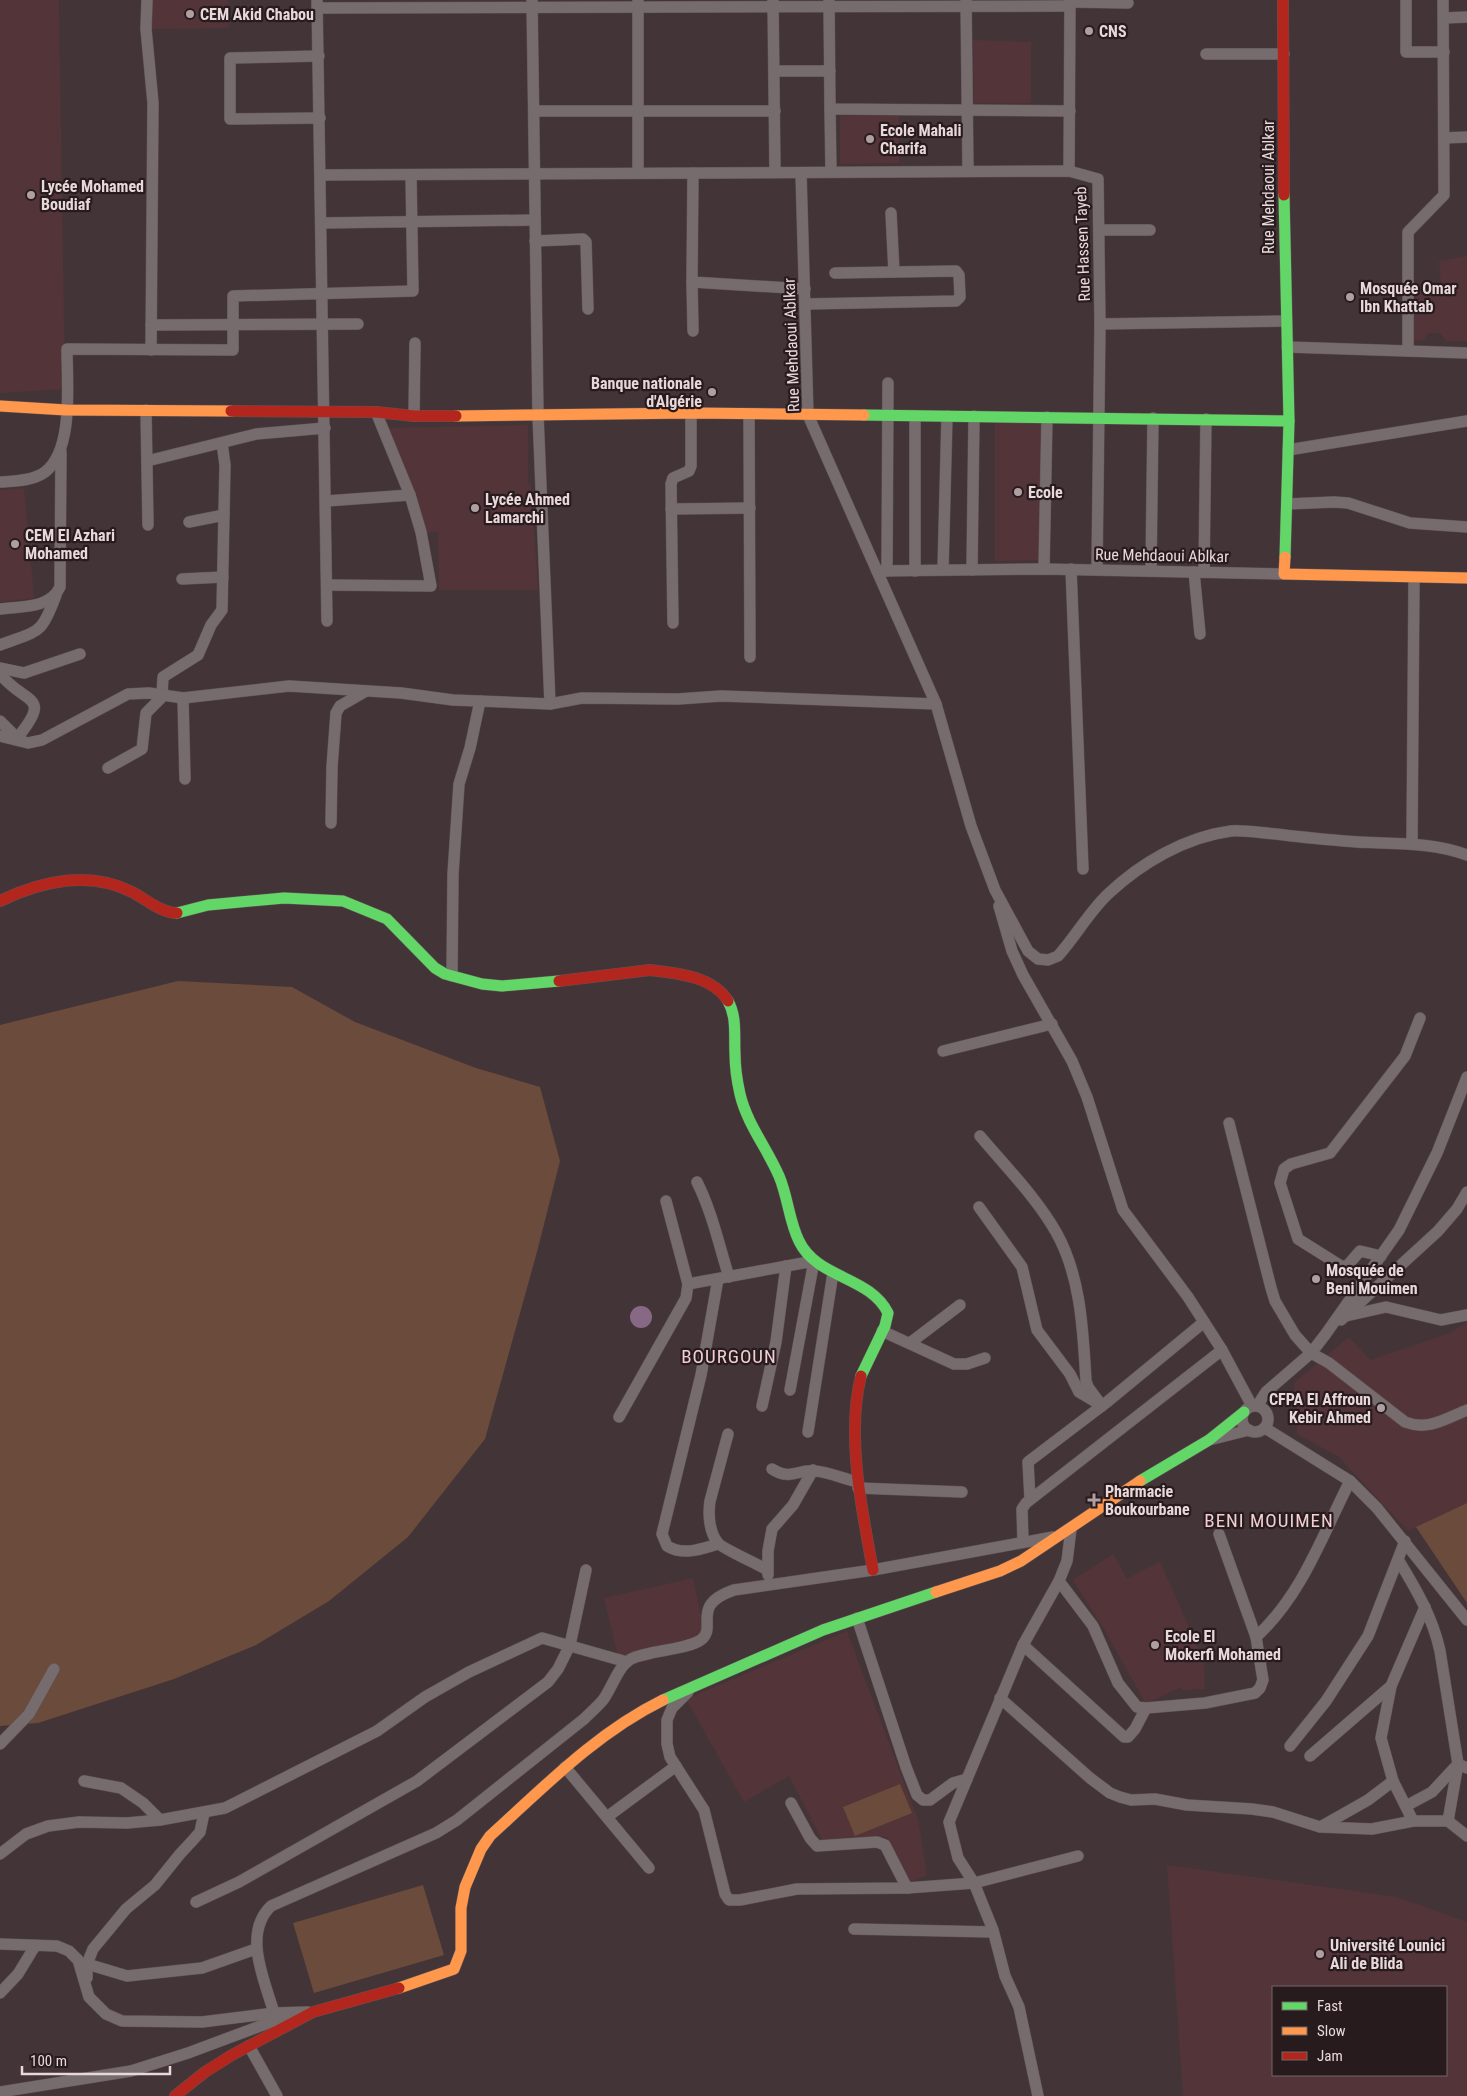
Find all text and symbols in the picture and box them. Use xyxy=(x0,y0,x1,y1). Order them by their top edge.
place label: CEM Akid Chabou xyxy=(200,5,314,24)
marker: CEM Akid Chabou xyxy=(184,8,196,20)
place label: CNS xyxy=(1099,22,1127,41)
marker: CNS xyxy=(1083,25,1095,37)
street label: Rue Mehdaoui Ablkar xyxy=(1259,120,1278,254)
place label: Ecole Mahali Charifa xyxy=(880,121,962,158)
marker: Ecole Mahali Charifa xyxy=(864,133,876,145)
place label: Lycée Mohamed Boudiaf xyxy=(41,177,144,214)
street label: Rue Hassen Tayeb xyxy=(1071,186,1094,302)
marker: Lycée Mohamed Boudiaf xyxy=(25,189,37,201)
street label: Rue Mehdaoui Ablkar xyxy=(780,278,803,412)
place label: Mosquée Omar Ibn Khattab xyxy=(1360,279,1457,316)
marker: Mosquée Omar Ibn Khattab xyxy=(1344,291,1356,303)
place label: Banque nationale d'Algérie xyxy=(591,374,702,411)
marker: Banque nationale d'Algérie xyxy=(706,386,718,398)
place label: Ecole xyxy=(1028,483,1063,502)
marker: Ecole xyxy=(1012,486,1024,498)
place label: Lycée Ahmed Lamarchi xyxy=(485,490,570,527)
marker: Lycée Ahmed Lamarchi xyxy=(469,502,481,514)
place label: CEM El Azhari Mohamed xyxy=(25,526,115,563)
marker: CEM El Azhari Mohamed xyxy=(9,538,21,550)
street label: Rue Mehdaoui Ablkar xyxy=(1095,545,1229,566)
place label: Mosquée de Beni Mouimen xyxy=(1326,1261,1418,1298)
marker: Mosquée de Beni Mouimen xyxy=(1310,1273,1322,1285)
district label: BOURGOUN xyxy=(681,1345,777,1368)
place label: CFPA El Affroun Kebir Ahmed xyxy=(1269,1390,1371,1427)
marker: CFPA El Affroun Kebir Ahmed xyxy=(1375,1402,1387,1414)
place label: Pharmacie Boukourbane xyxy=(1105,1482,1190,1519)
marker: Pharmacie Boukourbane xyxy=(1087,1493,1101,1507)
district label: BENI MOUIMEN xyxy=(1204,1509,1334,1532)
place label: Ecole El Mokerfi Mohamed xyxy=(1165,1627,1281,1664)
marker: Ecole El Mokerfi Mohamed xyxy=(1149,1639,1161,1651)
place label: Université Lounici Ali de Blida xyxy=(1330,1936,1445,1973)
marker: Université Lounici Ali de Blida xyxy=(1314,1948,1326,1960)
legend xyxy=(1272,1986,1447,2076)
text: Fast xyxy=(1317,1997,1342,2015)
text: Slow xyxy=(1317,2022,1346,2040)
scale bar xyxy=(22,2044,170,2076)
text: Jam xyxy=(1317,2047,1343,2065)
text: 100 m xyxy=(30,2052,67,2070)

